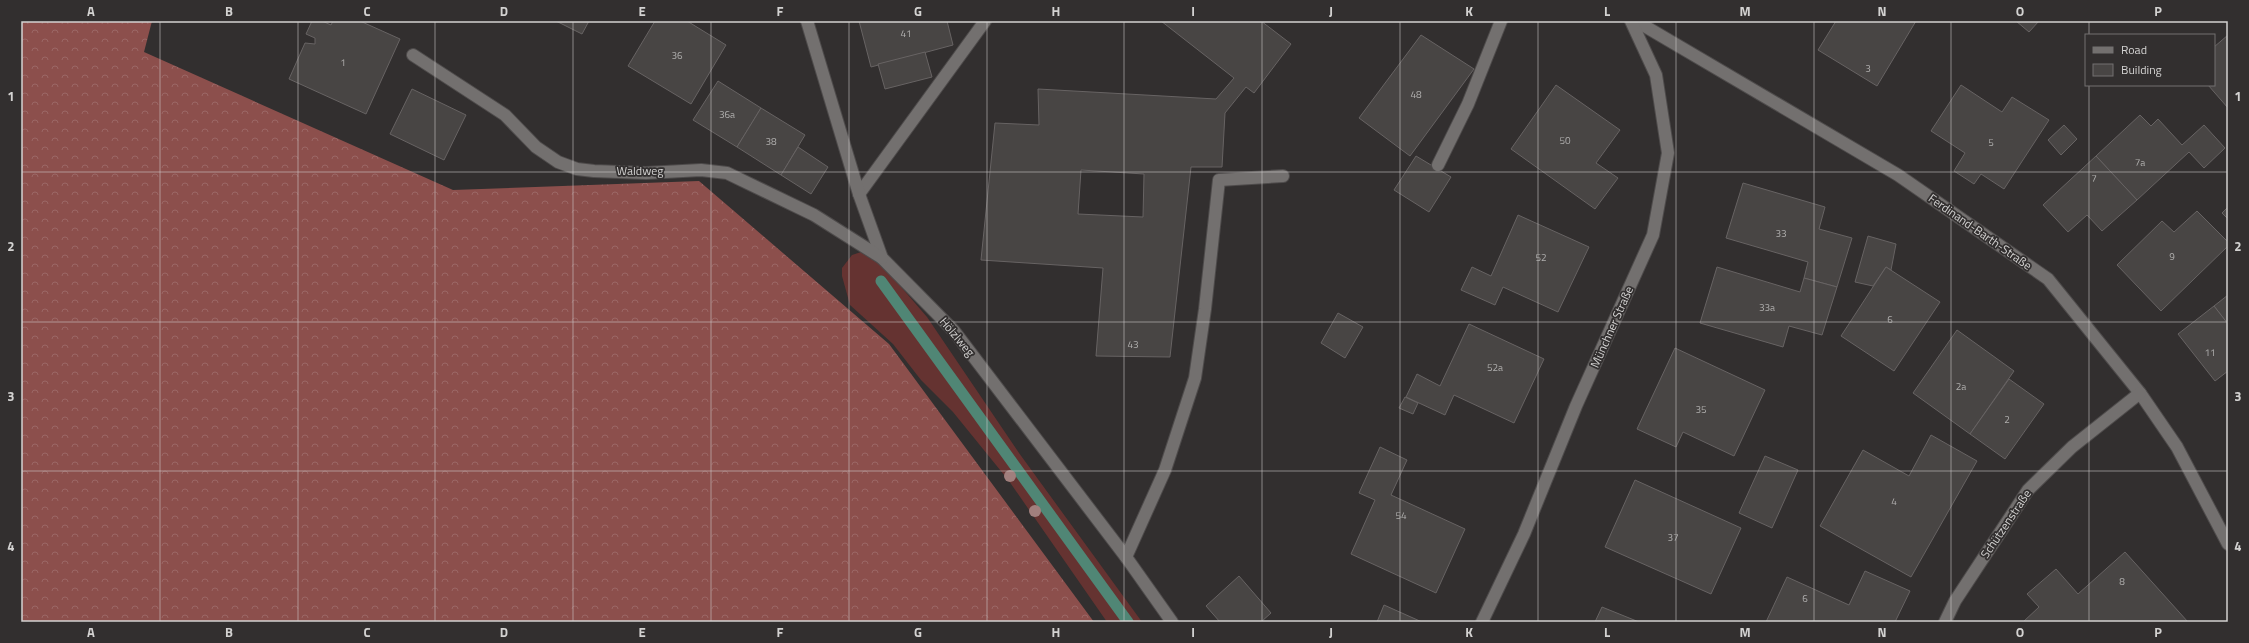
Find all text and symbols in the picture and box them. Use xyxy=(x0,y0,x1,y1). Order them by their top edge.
text: A xyxy=(87,1,95,21)
text: B xyxy=(225,1,233,21)
text: C xyxy=(363,1,371,21)
text: D xyxy=(500,1,508,21)
text: E xyxy=(638,1,646,21)
text: F xyxy=(777,1,784,21)
text: G xyxy=(914,1,922,21)
text: H xyxy=(1052,1,1060,21)
text: I xyxy=(1191,1,1195,21)
text: J xyxy=(1329,1,1333,21)
text: K xyxy=(1465,1,1473,21)
text: L xyxy=(1604,1,1610,21)
text: M xyxy=(1739,1,1751,21)
text: N xyxy=(1877,1,1887,21)
text: O xyxy=(2016,1,2024,21)
text: P xyxy=(2154,1,2162,21)
house number: 41 xyxy=(900,26,912,41)
legend xyxy=(2085,34,2215,86)
text: Road xyxy=(2121,40,2147,59)
house number: 36 xyxy=(671,48,683,63)
house number: 1 xyxy=(340,55,346,70)
text: Building xyxy=(2121,60,2162,79)
house number: 3 xyxy=(1865,61,1871,76)
text: 1 xyxy=(7,86,15,106)
text: 1 xyxy=(2234,86,2242,106)
house number: 48 xyxy=(1410,87,1422,102)
house number: 36a xyxy=(719,107,735,122)
house number: 50 xyxy=(1559,133,1571,148)
house number: 38 xyxy=(765,134,777,149)
house number: 5 xyxy=(1988,135,1994,150)
house number: 7a xyxy=(2135,155,2145,170)
street label: Waldweg xyxy=(617,161,663,180)
house number: 7 xyxy=(2091,171,2097,186)
street label: Ferdinand-Barth-Straße xyxy=(1925,189,2036,275)
house number: 33 xyxy=(1775,226,1787,241)
text: 2 xyxy=(7,236,15,256)
text: 2 xyxy=(2234,236,2242,256)
house number: 9 xyxy=(2169,249,2175,264)
house number: 52 xyxy=(1535,250,1547,265)
street label: Münchner Straße xyxy=(1585,283,1638,371)
house number: 33a xyxy=(1759,300,1775,315)
house number: 6 xyxy=(1887,312,1893,327)
street label: Hölzlweg xyxy=(935,313,980,361)
house number: 43 xyxy=(1127,337,1139,352)
house number: 11 xyxy=(2204,345,2216,360)
house number: 52a xyxy=(1487,360,1503,375)
house number: 2a xyxy=(1956,379,1966,394)
text: 3 xyxy=(7,386,15,406)
text: 3 xyxy=(2234,386,2242,406)
house number: 35 xyxy=(1695,402,1707,417)
house number: 2 xyxy=(2004,412,2010,427)
street label: Schützenstraße xyxy=(1975,485,2036,562)
house number: 4 xyxy=(1891,494,1897,509)
house number: 54 xyxy=(1395,508,1407,523)
house number: 37 xyxy=(1667,530,1679,545)
text: 4 xyxy=(7,536,15,556)
text: 4 xyxy=(2234,536,2242,556)
house number: 8 xyxy=(2119,574,2125,589)
house number: 6 xyxy=(1802,591,1808,606)
text: A xyxy=(87,622,95,642)
text: B xyxy=(225,622,233,642)
text: C xyxy=(363,622,371,642)
text: D xyxy=(500,622,508,642)
text: E xyxy=(638,622,646,642)
text: F xyxy=(777,622,784,642)
text: G xyxy=(914,622,922,642)
text: H xyxy=(1052,622,1060,642)
text: I xyxy=(1191,622,1195,642)
text: J xyxy=(1329,622,1333,642)
text: K xyxy=(1465,622,1473,642)
text: L xyxy=(1604,622,1610,642)
text: M xyxy=(1739,622,1751,642)
text: N xyxy=(1877,622,1887,642)
text: O xyxy=(2016,622,2024,642)
text: P xyxy=(2154,622,2162,642)

